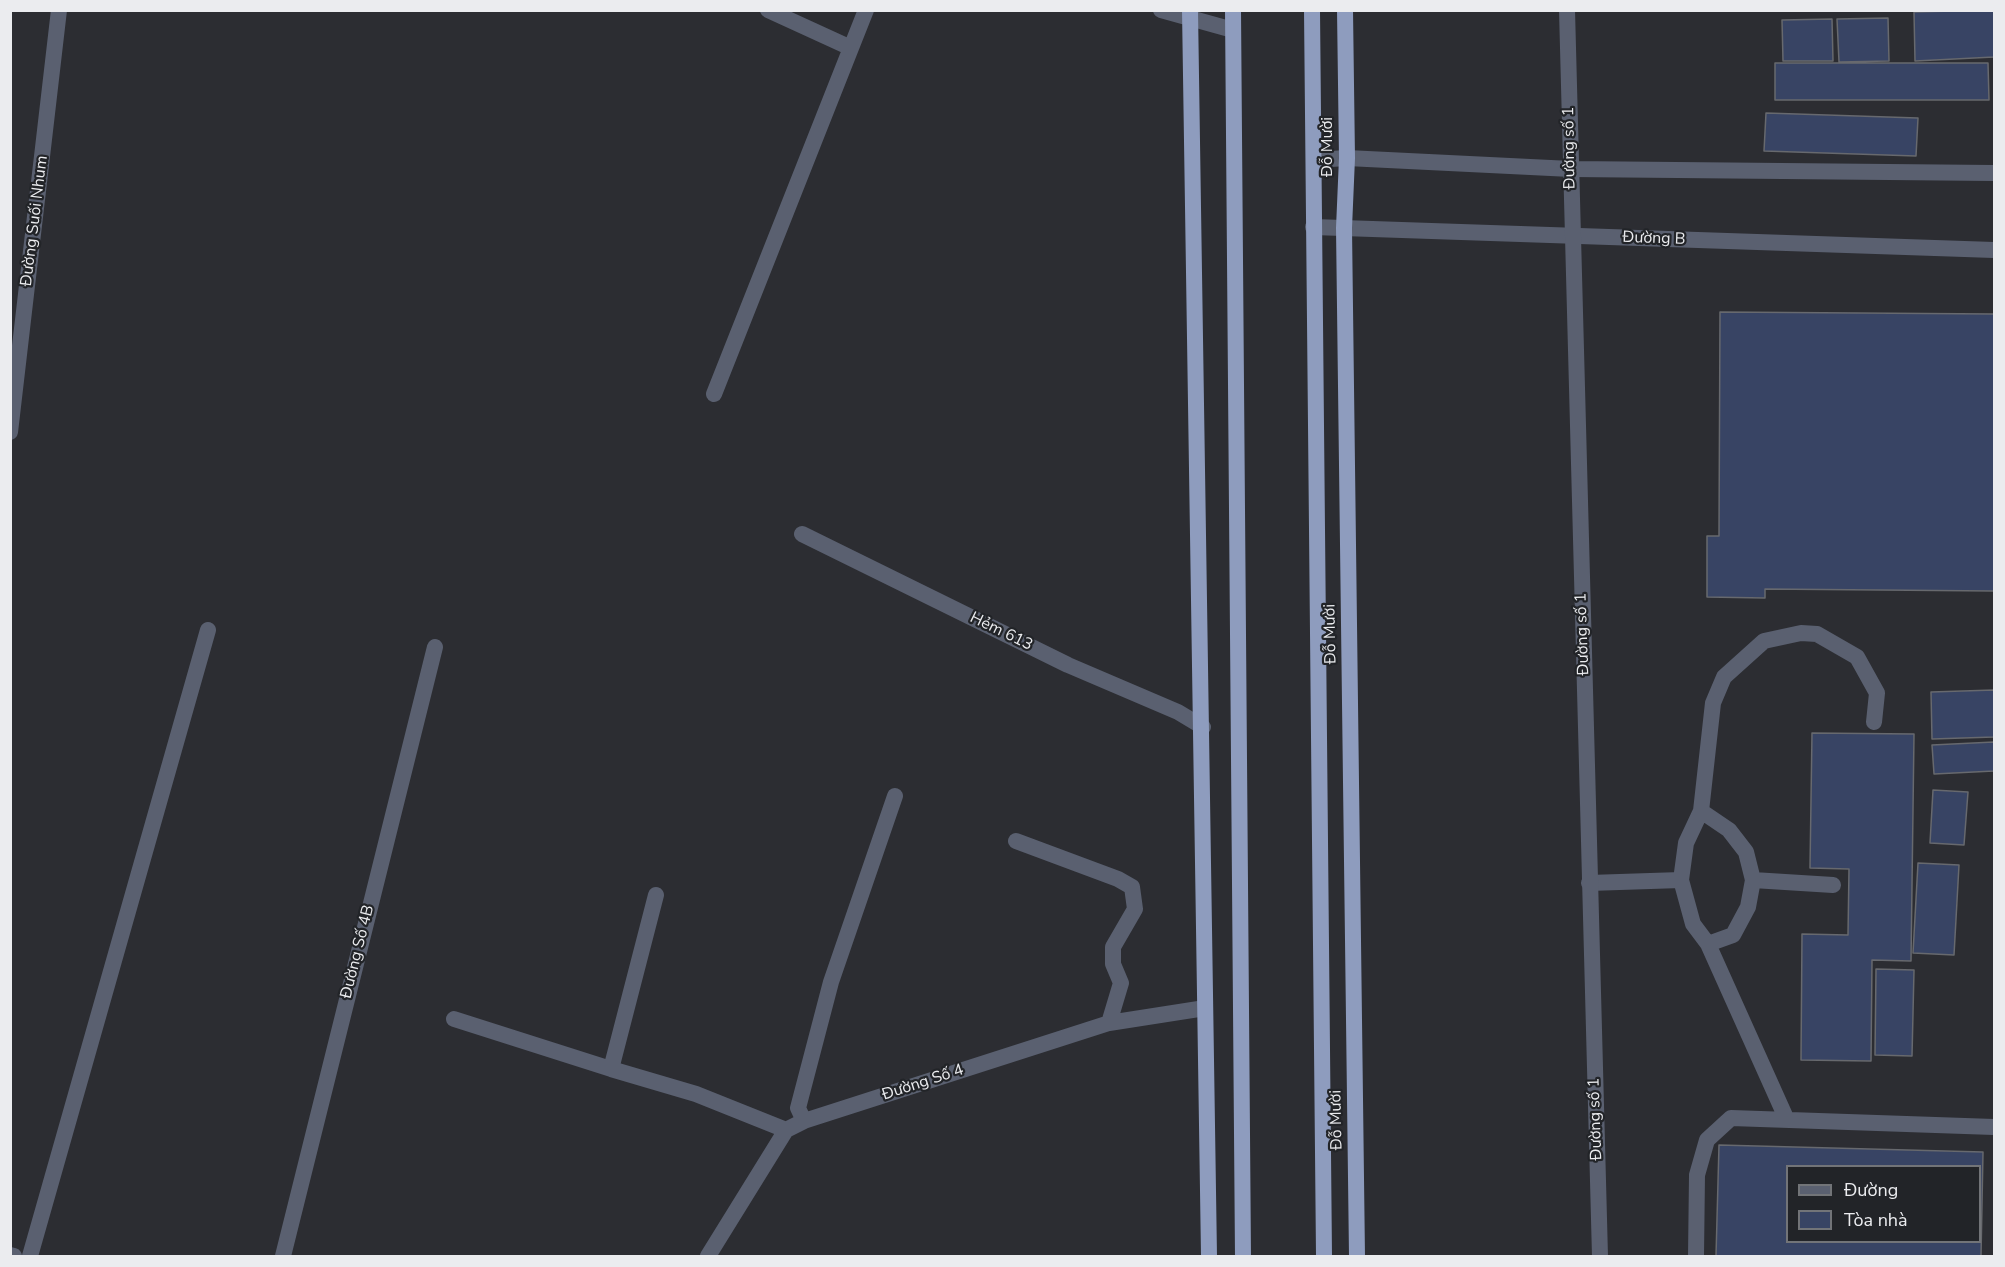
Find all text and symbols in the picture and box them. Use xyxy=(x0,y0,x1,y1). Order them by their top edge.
street label: Đường số 1 xyxy=(1560,107,1580,189)
street label: Đỗ Mười xyxy=(1318,117,1338,177)
street label: Đường Suối Nhum xyxy=(17,155,53,287)
street label: Đường B xyxy=(1622,228,1686,250)
street label: Đường số 1 xyxy=(1572,592,1594,676)
street label: Đỗ Mười xyxy=(1321,604,1341,664)
street label: Hẻm 613 xyxy=(967,609,1035,655)
street label: Đường Số 4B xyxy=(337,903,379,1001)
street label: Đường Số 4 xyxy=(880,1061,966,1105)
street label: Đường số 1 xyxy=(1585,1077,1607,1161)
street label: Đỗ Mười xyxy=(1327,1090,1347,1150)
legend xyxy=(1786,1165,1981,1243)
text: Đường xyxy=(1844,1178,1898,1202)
text: Tòa nhà xyxy=(1844,1208,1908,1232)

